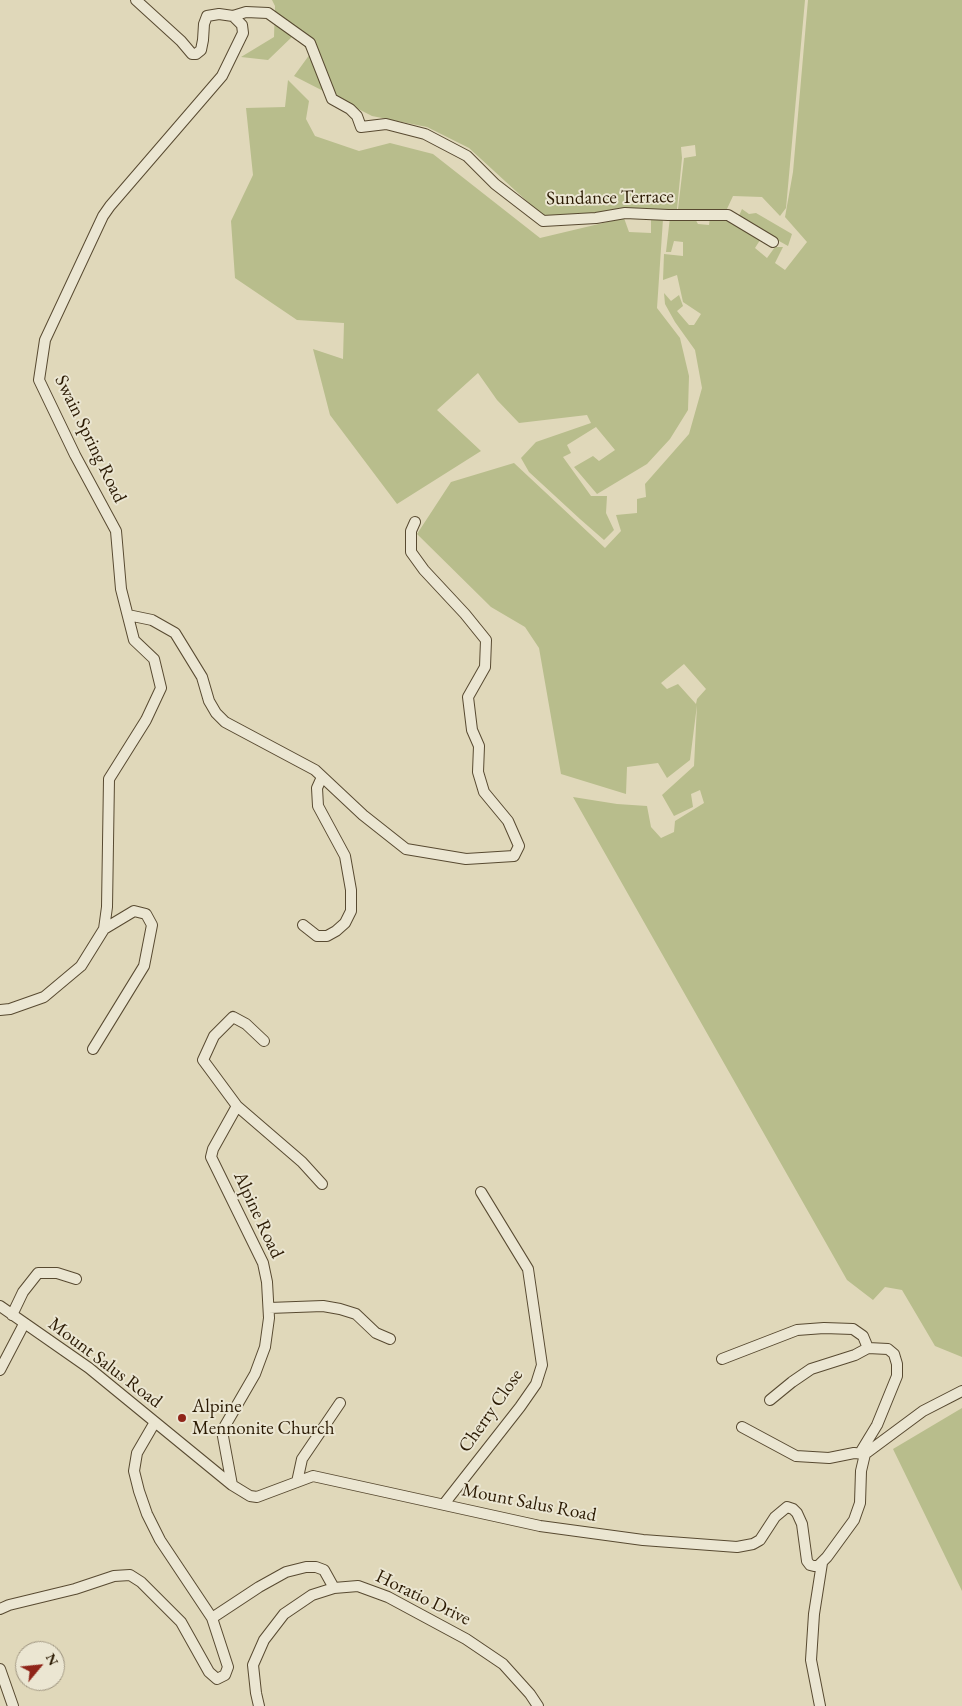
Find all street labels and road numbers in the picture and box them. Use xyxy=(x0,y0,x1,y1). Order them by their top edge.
street label: Sundance Terrace xyxy=(546,185,674,211)
street label: Swain Spring Road xyxy=(49,371,131,507)
street label: Alpine Road xyxy=(228,1168,288,1262)
street label: Mount Salus Road xyxy=(44,1313,166,1413)
street label: Cherry Close xyxy=(454,1365,528,1457)
street label: Mount Salus Road xyxy=(460,1479,598,1527)
street label: Horatio Drive xyxy=(372,1565,474,1631)

